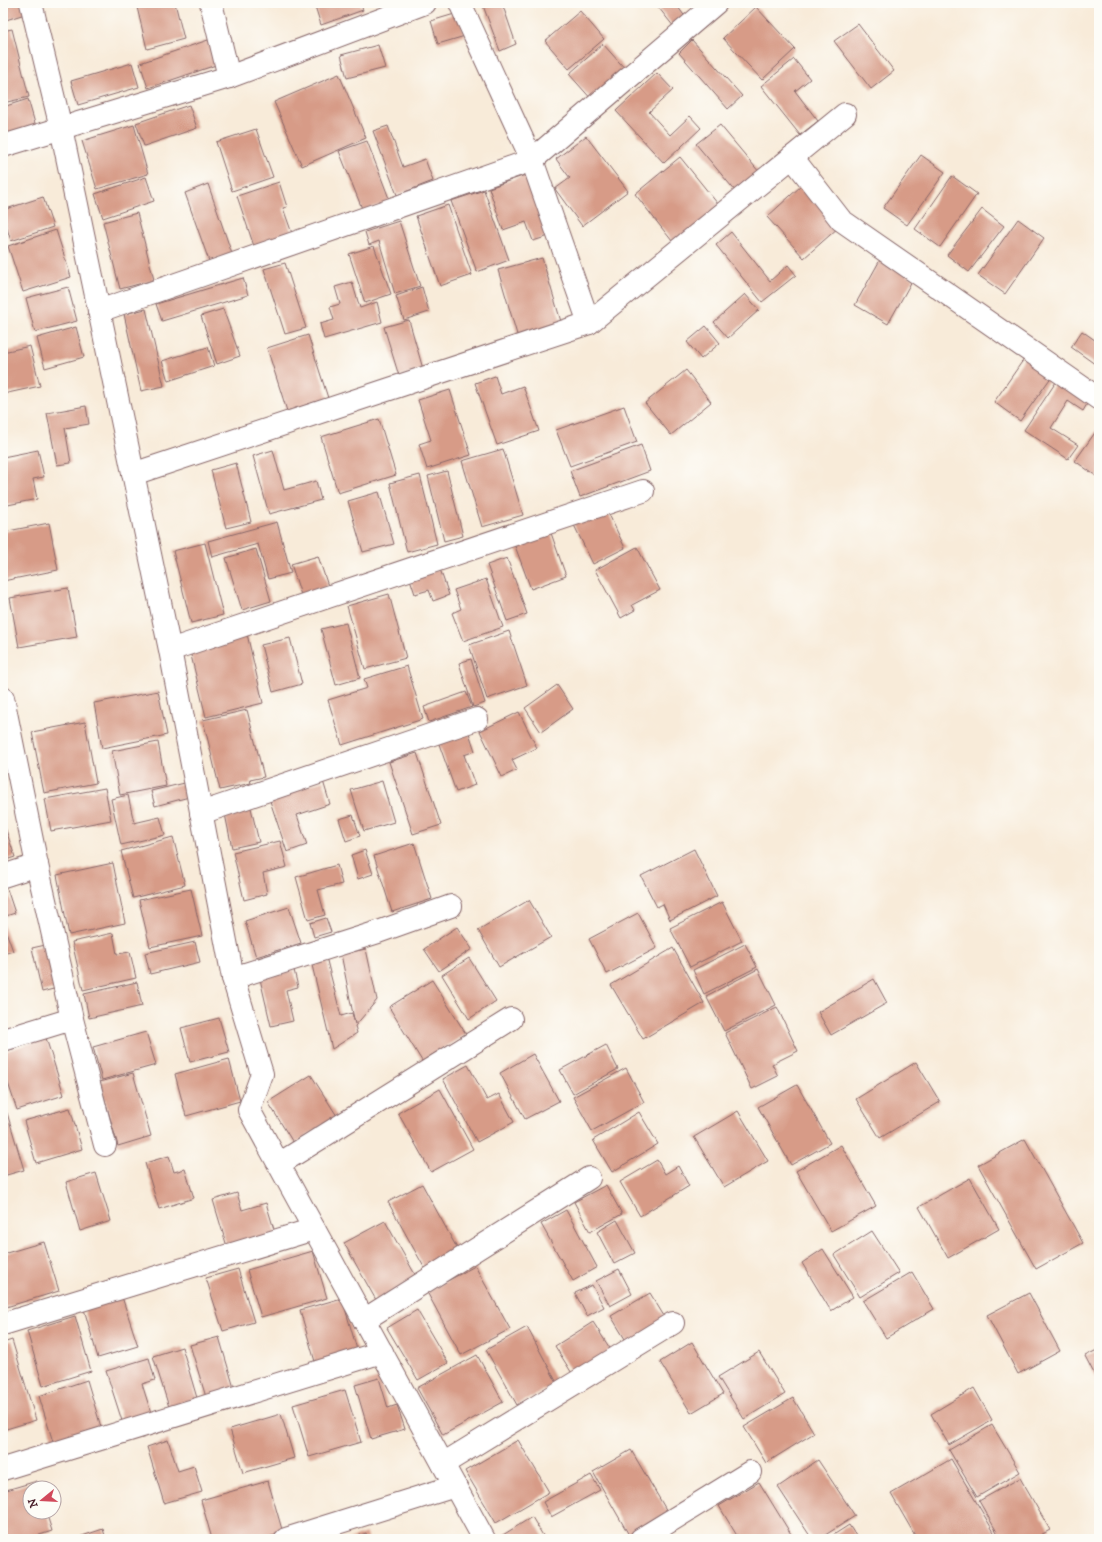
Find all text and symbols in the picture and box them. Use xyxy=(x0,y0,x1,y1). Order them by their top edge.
north arrow xyxy=(22,1480,62,1520)
text: N xyxy=(25,1496,41,1509)

